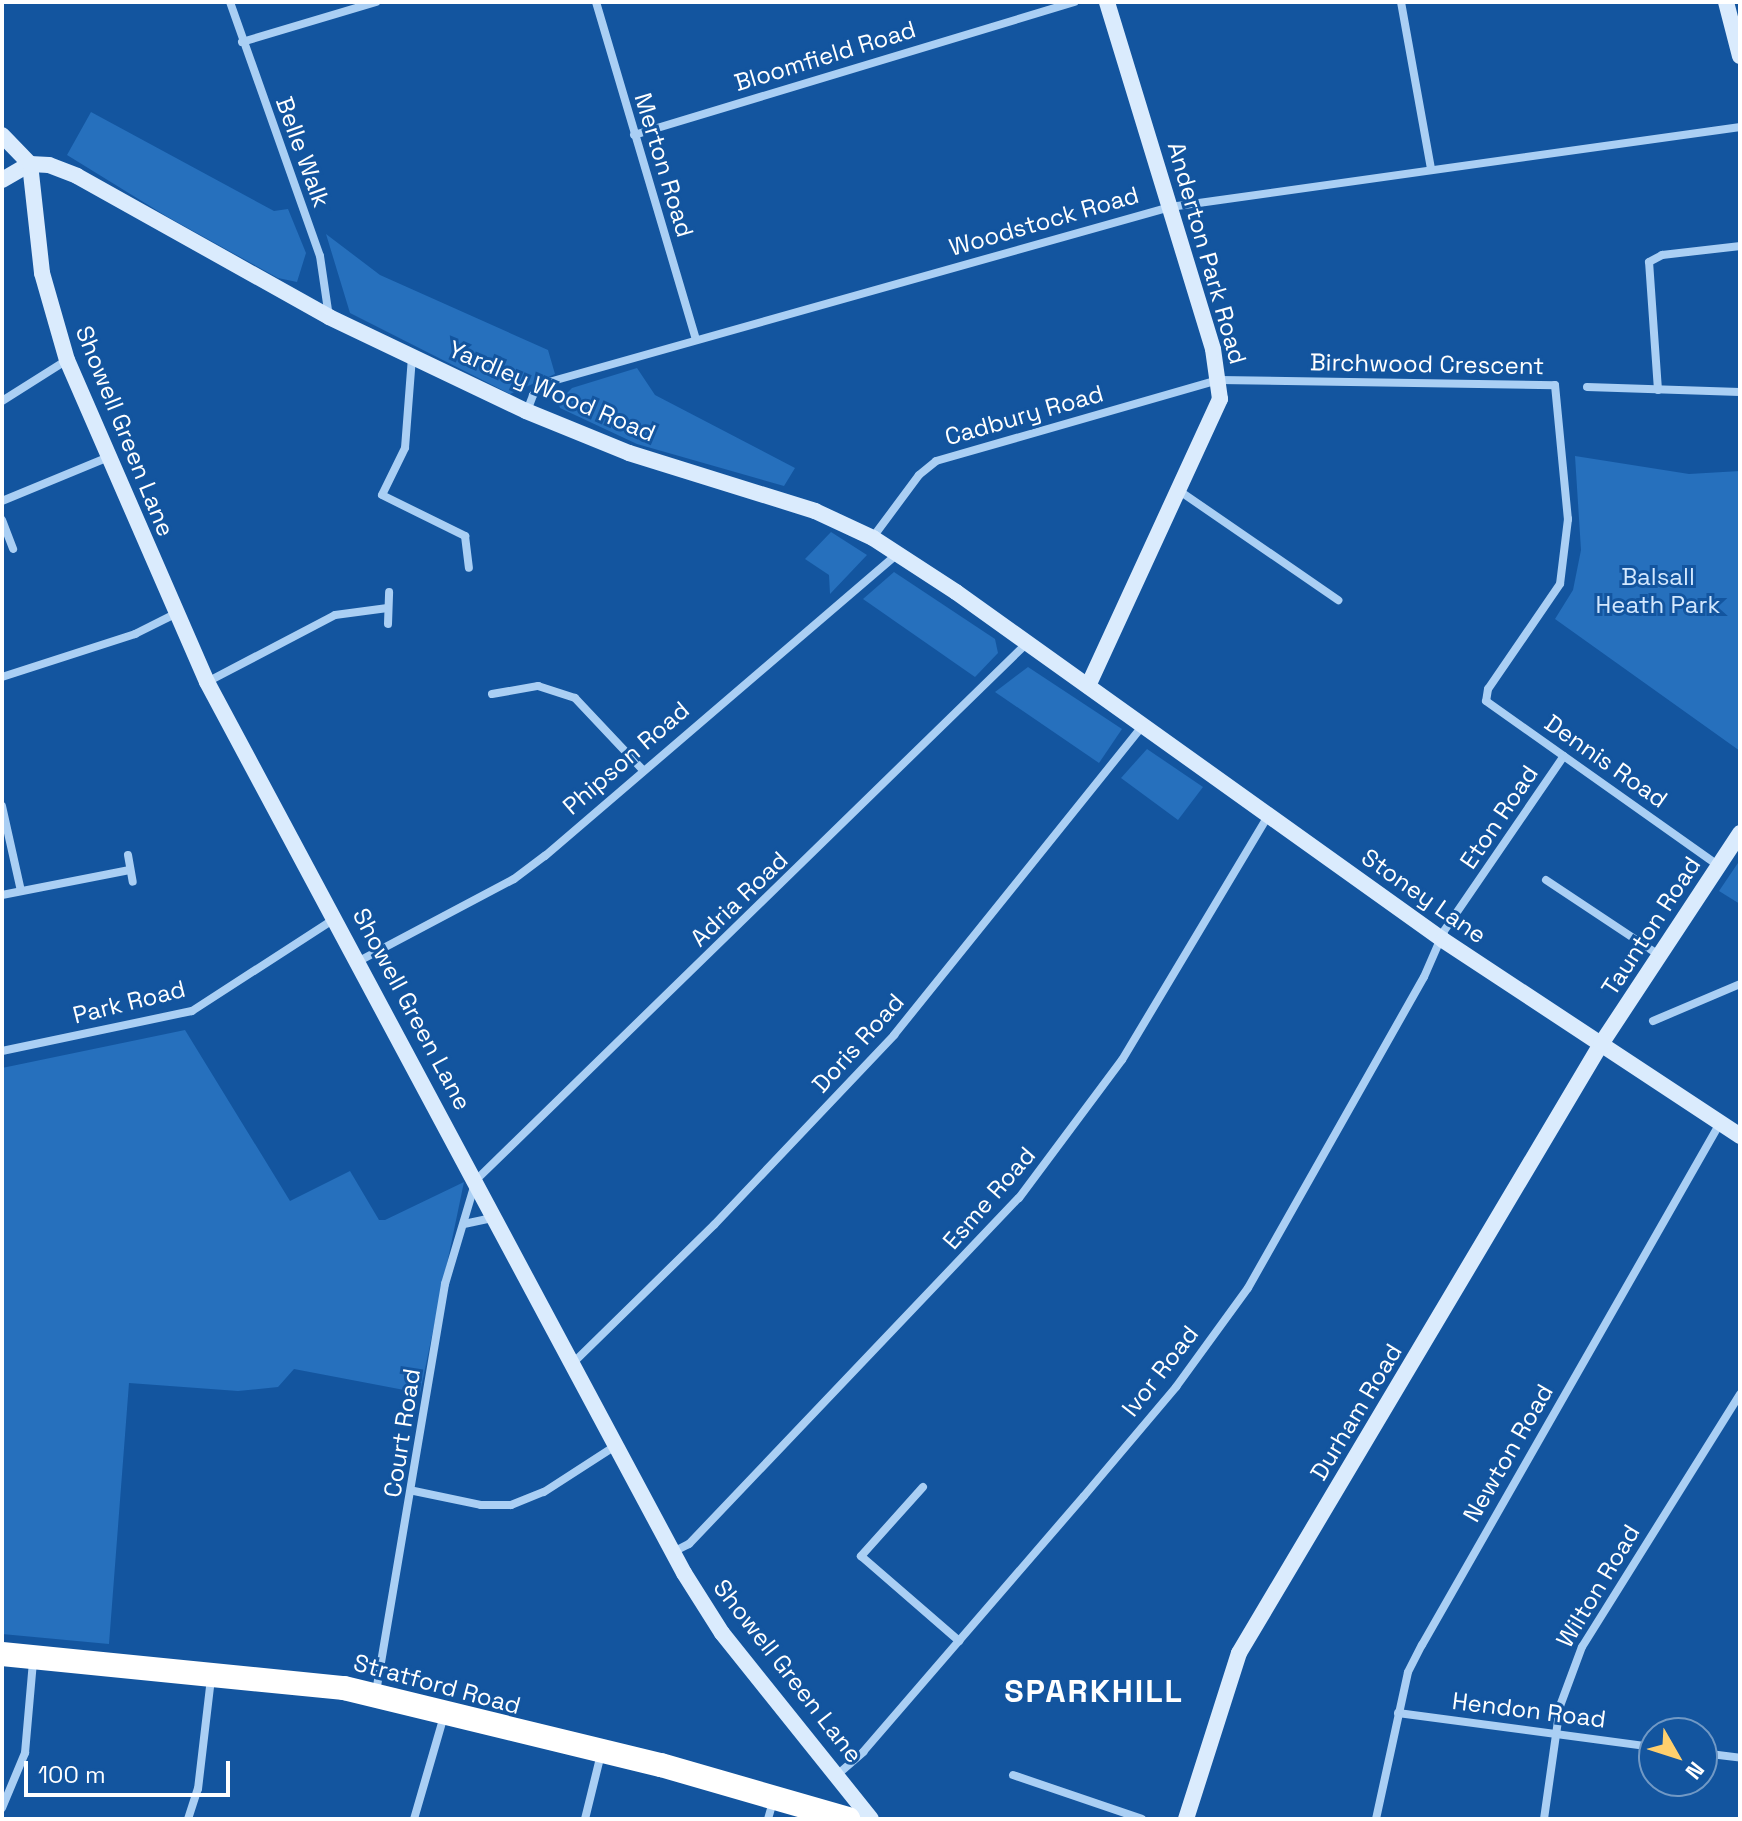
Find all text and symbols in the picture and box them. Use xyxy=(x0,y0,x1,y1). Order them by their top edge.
street label: Bloomfield Road xyxy=(731,15,919,97)
street label: Merton Road xyxy=(628,89,700,241)
street label: Belle Walk xyxy=(270,93,336,211)
street label: Anderton Park Road xyxy=(1161,139,1253,367)
street label: Woodstock Road xyxy=(946,180,1142,262)
street label: Showell Green Lane xyxy=(70,321,180,541)
street label: Yardley Wood Road xyxy=(444,334,660,448)
street label: Birchwood Crescent xyxy=(1310,348,1544,380)
street label: Cadbury Road xyxy=(942,379,1106,451)
park label: Balsall Heath Park xyxy=(1596,563,1720,619)
street label: Phipson Road xyxy=(557,695,695,821)
street label: Dennis Road xyxy=(1539,708,1673,814)
street label: Eton Road xyxy=(1454,760,1544,874)
street label: Stoney Lane xyxy=(1356,842,1492,950)
street label: Adria Road xyxy=(684,845,794,953)
street label: Taunton Road xyxy=(1595,851,1707,1001)
street label: Showell Green Lane xyxy=(347,903,477,1115)
street label: Park Road xyxy=(70,974,188,1030)
street label: Doris Road xyxy=(806,988,910,1098)
street label: Esme Road xyxy=(937,1141,1041,1255)
street label: Ivor Road xyxy=(1116,1320,1204,1422)
street label: Durham Road xyxy=(1304,1339,1408,1485)
street label: Court Road xyxy=(378,1367,426,1499)
street label: Newton Road xyxy=(1457,1379,1559,1527)
street label: Wilton Road xyxy=(1550,1519,1646,1653)
street label: Showell Green Lane xyxy=(707,1574,869,1768)
street label: Stratford Road xyxy=(350,1648,524,1720)
district label: SPARKHILL xyxy=(1004,1672,1184,1710)
street label: Hendon Road xyxy=(1450,1686,1608,1734)
north arrow xyxy=(1638,1717,1718,1797)
scale bar xyxy=(28,1745,234,1795)
text: N xyxy=(1680,1756,1711,1785)
text: 100 m xyxy=(38,1759,106,1790)

